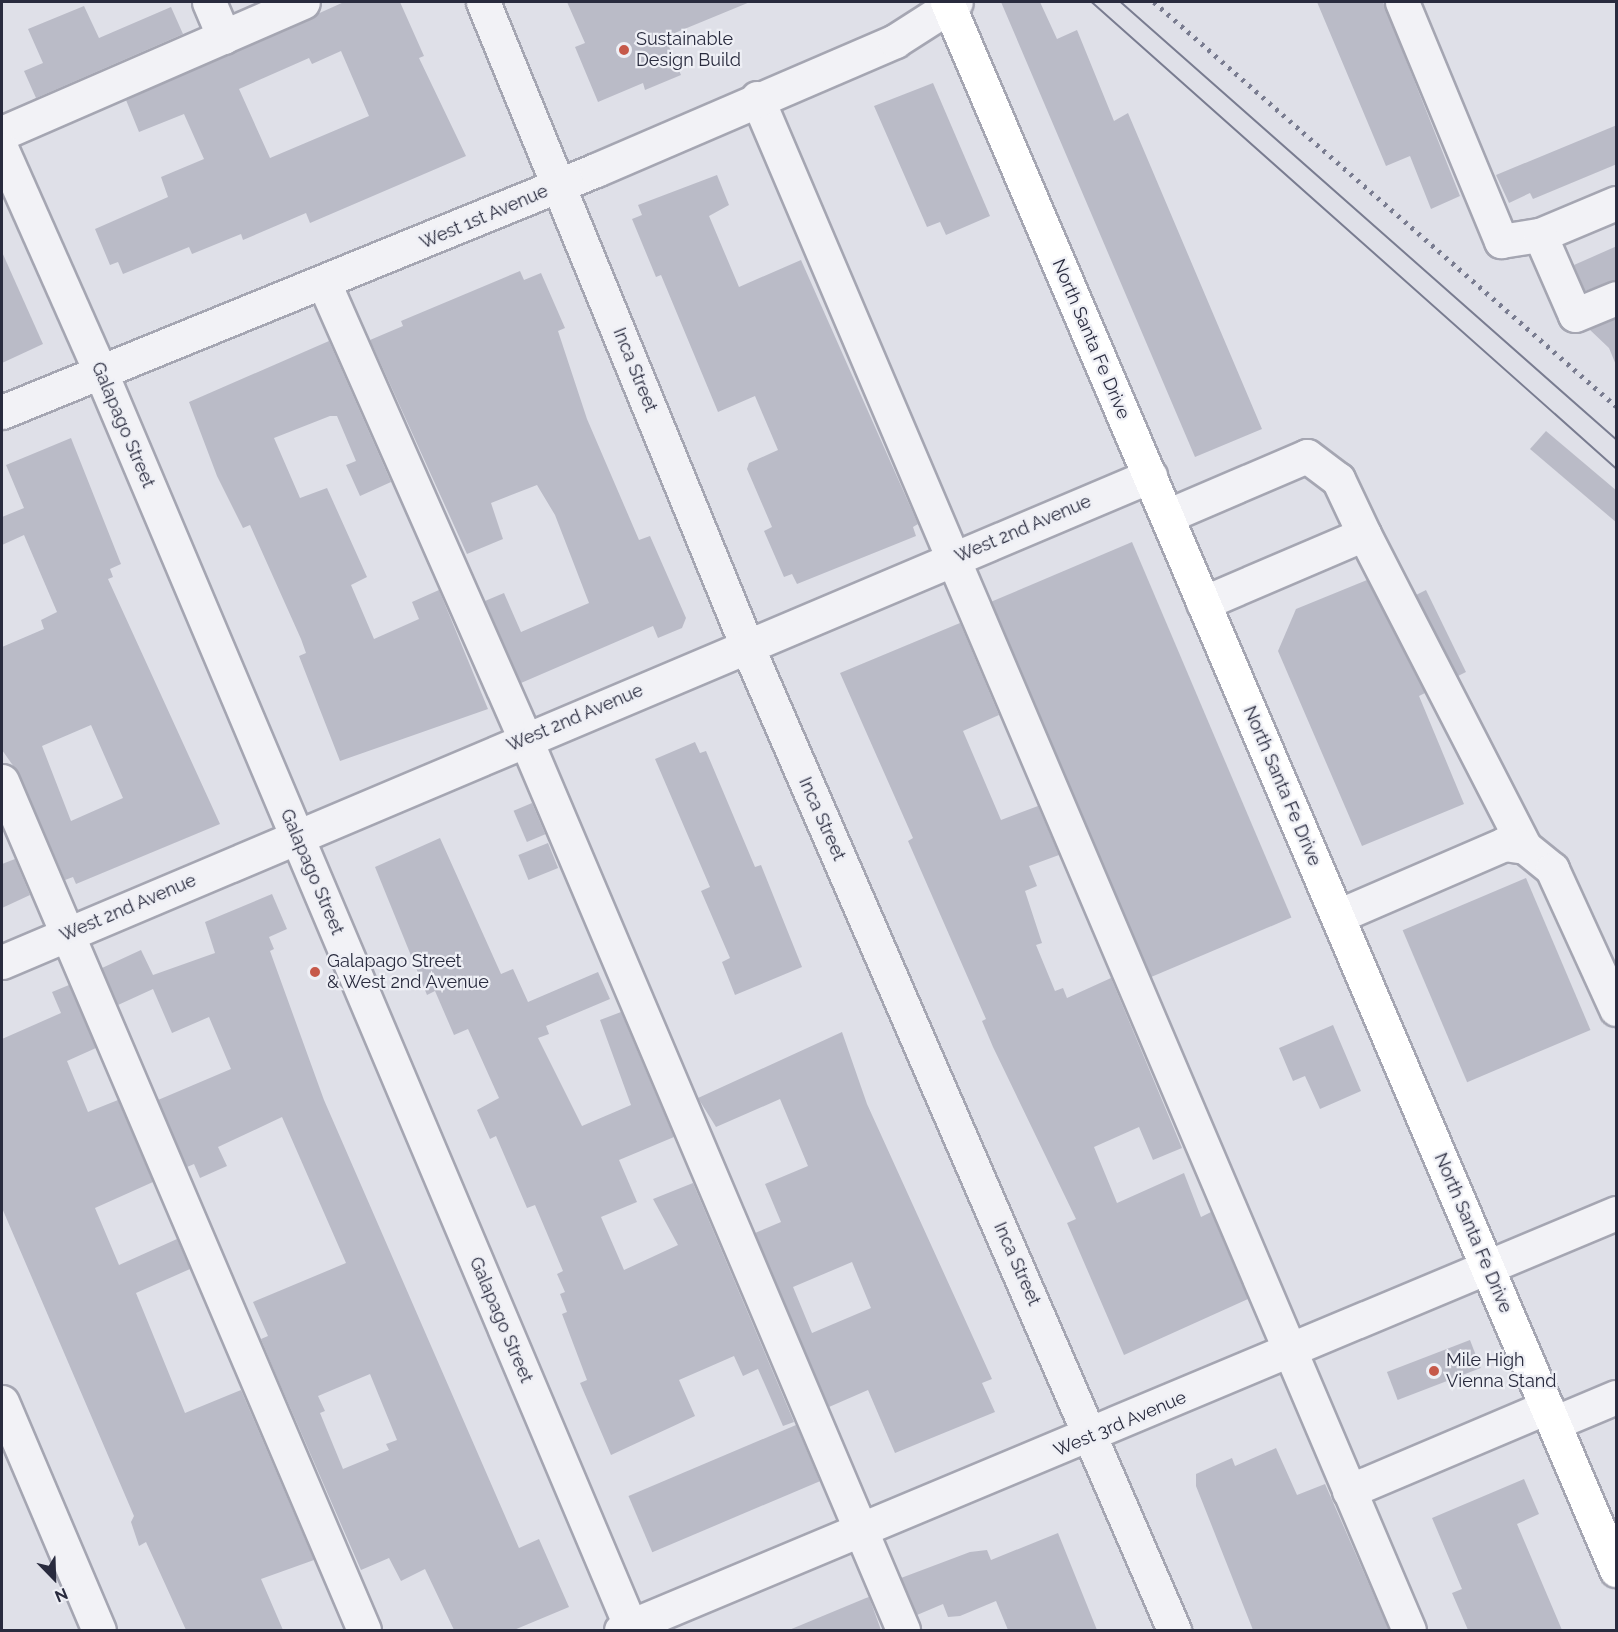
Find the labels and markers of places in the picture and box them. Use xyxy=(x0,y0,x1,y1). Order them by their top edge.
place label: Sustainable Design Build xyxy=(636,29,741,72)
marker: Sustainable Design Build xyxy=(617,43,631,57)
place label: Galapago Street & West 2nd Avenue xyxy=(327,951,490,994)
marker: Galapago Street & West 2nd Avenue xyxy=(308,965,322,979)
place label: Mile High Vienna Stand xyxy=(1446,1350,1556,1392)
marker: Mile High Vienna Stand xyxy=(1427,1364,1441,1378)

